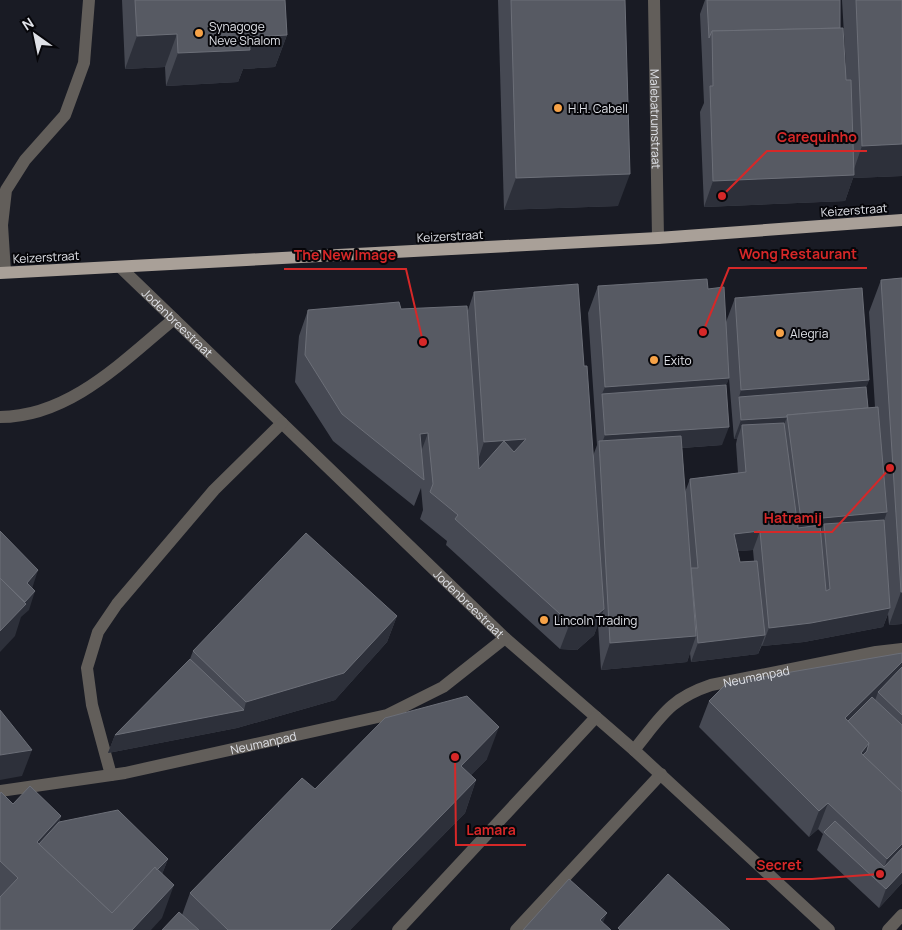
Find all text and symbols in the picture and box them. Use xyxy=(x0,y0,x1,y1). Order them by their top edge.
north arrow xyxy=(10,10,60,60)
text: N xyxy=(18,13,37,34)
place label: Synagoge Neve Shalom xyxy=(209,18,281,49)
marker: Synagoge Neve Shalom xyxy=(193,27,205,39)
street label: Malebatrumstraat xyxy=(647,69,665,169)
place label: H.H. Cabell xyxy=(568,100,628,117)
marker: H.H. Cabell xyxy=(552,102,564,114)
callout: Carequinho xyxy=(767,122,867,151)
text: Carequinho xyxy=(777,127,857,146)
street label: Keizerstraat xyxy=(820,199,888,221)
street label: Keizerstraat xyxy=(416,226,484,246)
callout: Wong Restaurant xyxy=(729,239,867,268)
callout: The New Image xyxy=(284,240,406,269)
text: Wong Restaurant xyxy=(739,244,857,263)
text: The New Image xyxy=(294,245,396,264)
street label: Keizerstraat xyxy=(12,247,80,267)
street label: Jodenbreestraat xyxy=(138,284,217,361)
place label: Alegria xyxy=(790,325,828,342)
marker: Alegria xyxy=(774,327,786,339)
place label: Exito xyxy=(664,352,692,369)
marker: Exito xyxy=(648,354,660,366)
callout: Hatramij xyxy=(754,503,832,532)
text: Hatramij xyxy=(764,508,822,527)
street label: Jodenbreestraat xyxy=(430,565,509,642)
place label: Lincoln Trading xyxy=(554,612,637,629)
marker: Lincoln Trading xyxy=(538,614,550,626)
street label: Neumanpad xyxy=(722,661,791,691)
street label: Neumanpad xyxy=(229,727,298,758)
callout: Lamara xyxy=(456,816,526,845)
text: Lamara xyxy=(466,820,516,839)
callout: Secret xyxy=(746,850,812,879)
text: Secret xyxy=(756,855,802,874)

